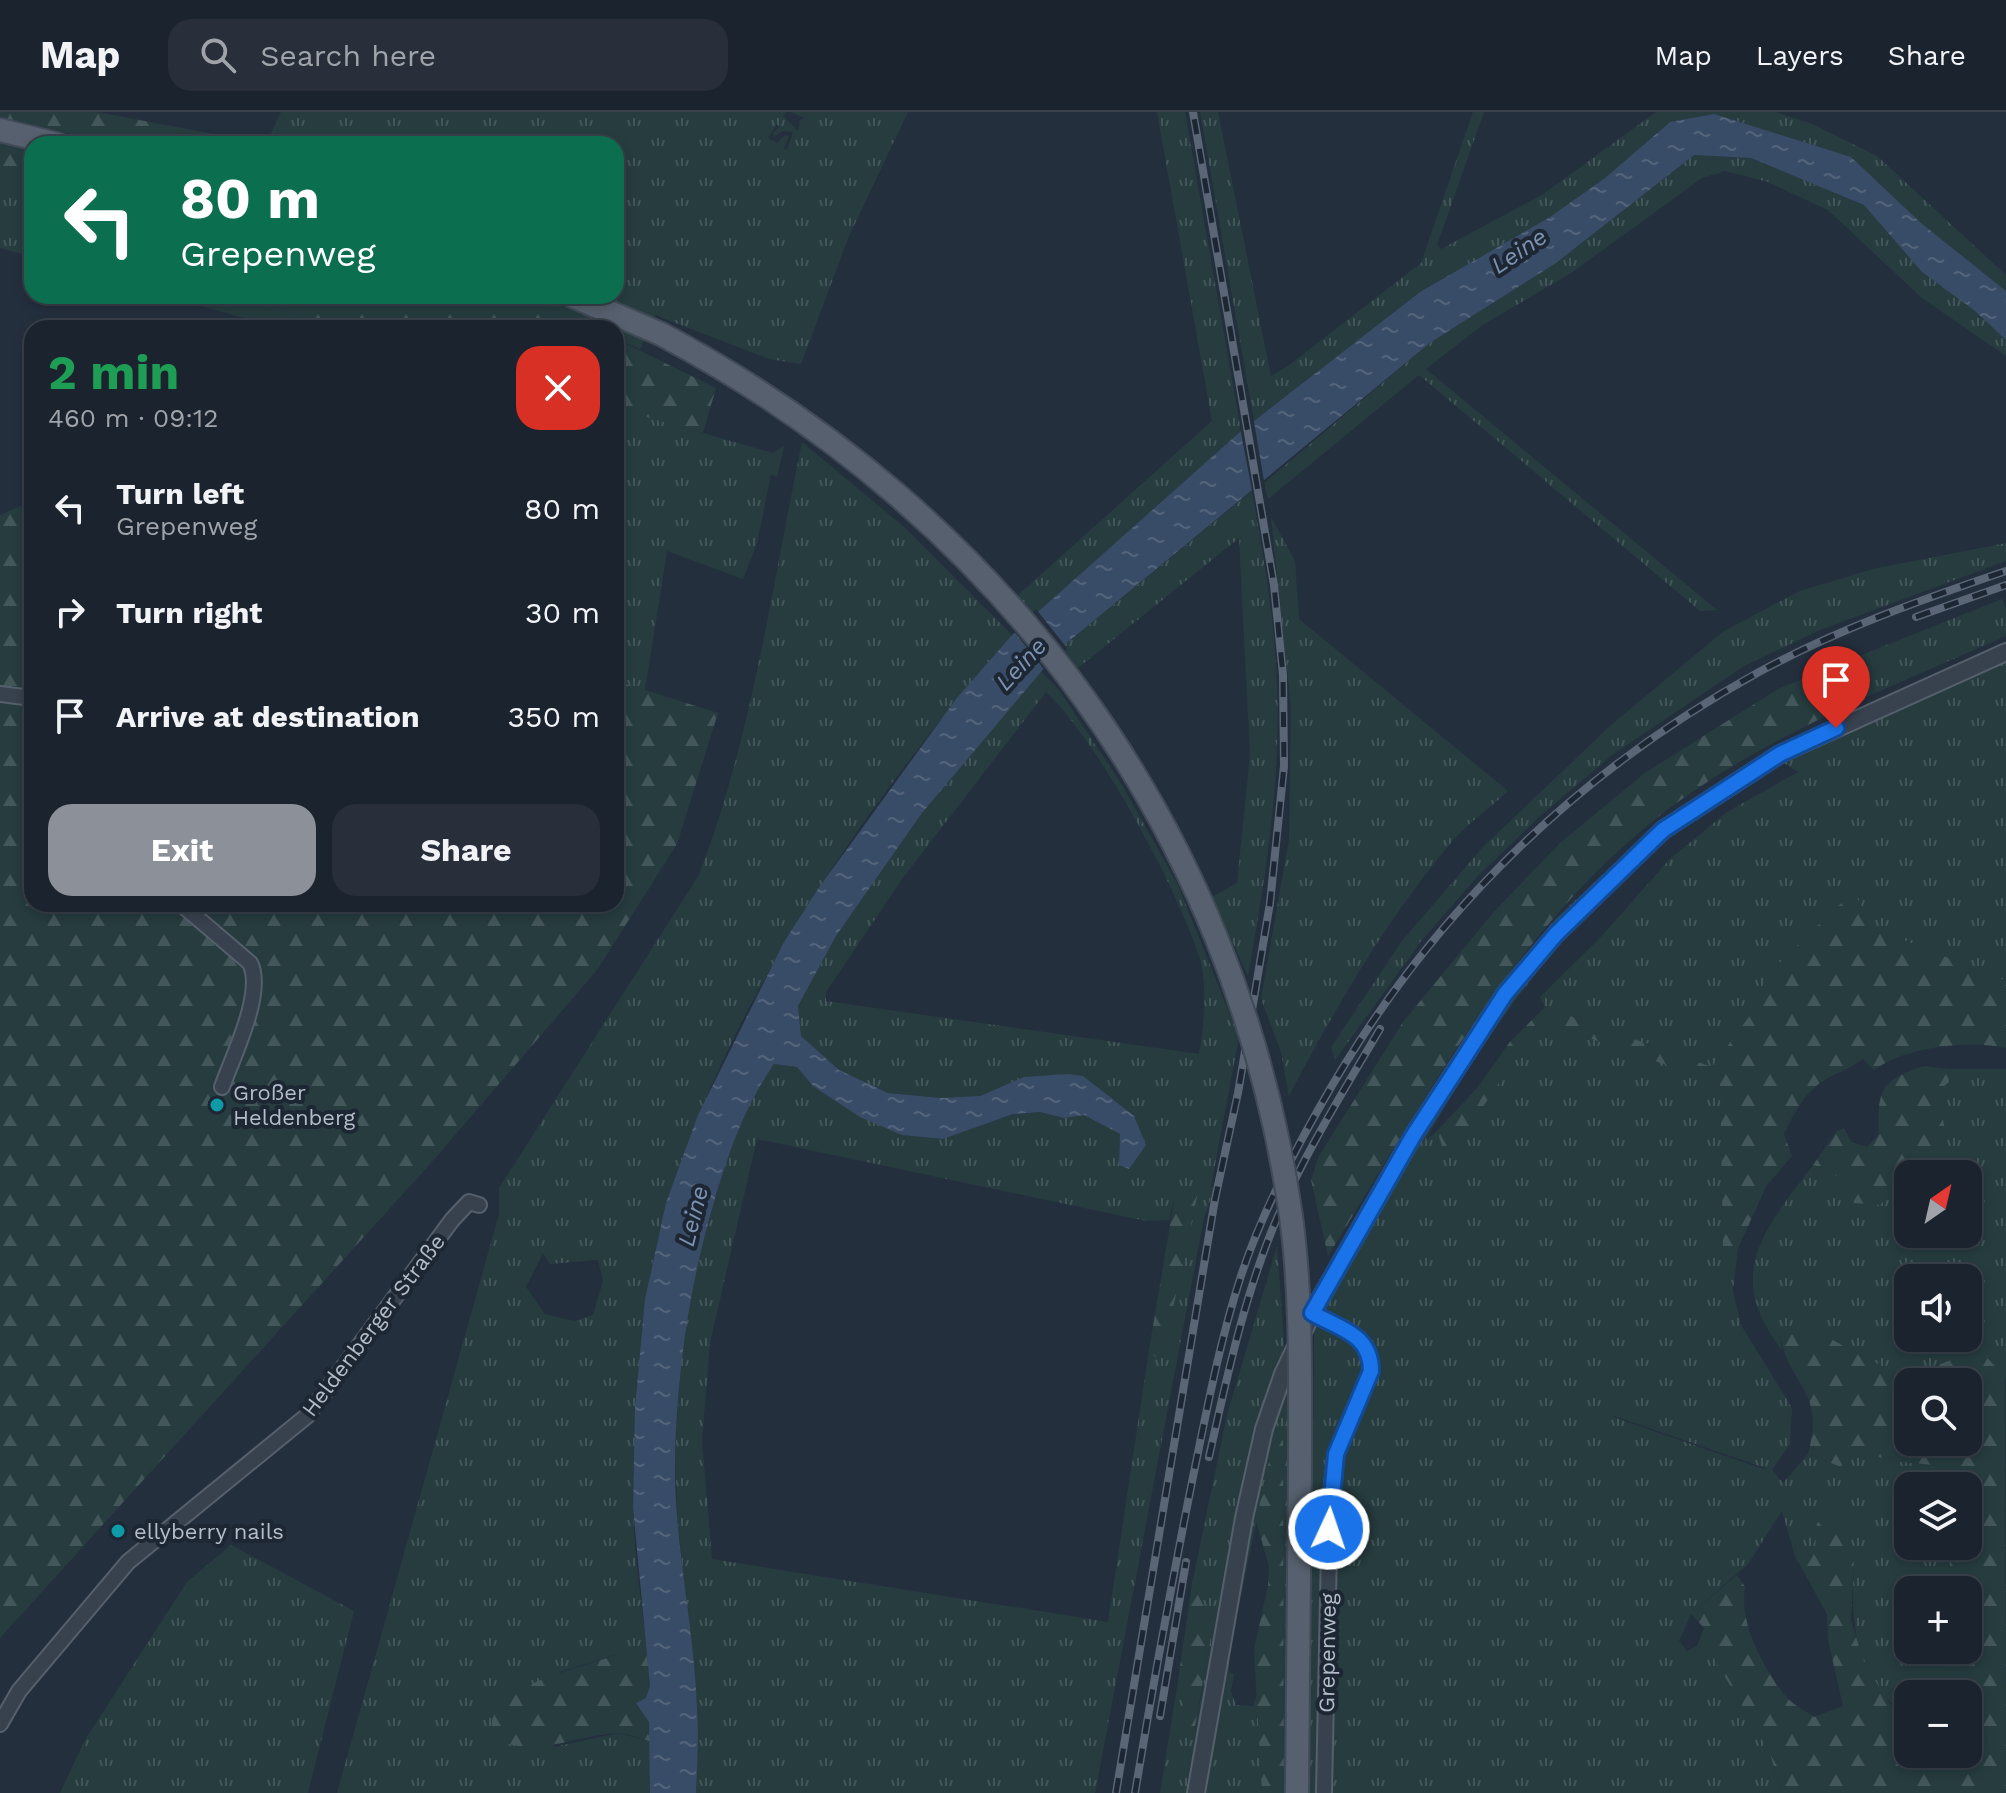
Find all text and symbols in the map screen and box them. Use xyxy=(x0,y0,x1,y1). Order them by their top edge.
search box xyxy=(168,19,728,91)
text: Map xyxy=(40,33,120,77)
icon: search xyxy=(196,33,240,77)
text: Search here xyxy=(260,38,436,73)
text: Map xyxy=(1655,39,1712,72)
text: Layers xyxy=(1756,39,1844,72)
text: Share xyxy=(1888,39,1966,72)
text: 80 m xyxy=(180,166,320,232)
icon: left xyxy=(48,168,152,272)
water label: Leine xyxy=(1486,222,1552,280)
text: Grepenweg xyxy=(180,233,376,275)
text: 2 min xyxy=(48,344,179,401)
button: close xyxy=(516,346,600,430)
text: 460 m · 09:12 xyxy=(48,403,218,433)
text: Turn left xyxy=(116,476,244,511)
icon: left xyxy=(48,486,92,530)
text: 80 m xyxy=(524,491,600,526)
text: Grepenweg xyxy=(116,511,257,541)
icon: right xyxy=(48,590,92,634)
text: Turn right xyxy=(116,595,262,630)
text: 30 m xyxy=(525,595,600,630)
water label: Leine xyxy=(990,632,1052,696)
pin xyxy=(1802,646,1870,728)
icon: arrive xyxy=(1814,658,1858,702)
icon: arrive xyxy=(48,694,92,738)
text: Arrive at destination xyxy=(116,699,420,734)
text: 350 m xyxy=(508,699,600,734)
button: Exit xyxy=(48,804,316,896)
button: Share xyxy=(332,804,600,896)
place label: Großer Heldenberg xyxy=(233,1080,355,1130)
marker: Großer Heldenberg xyxy=(208,1096,226,1114)
north arrow xyxy=(1894,1160,1982,1248)
map controls xyxy=(1894,1160,1982,1768)
water label: Leine xyxy=(672,1183,714,1249)
street label: Heldenberger Straße xyxy=(297,1229,450,1421)
button: sound xyxy=(1894,1264,1982,1352)
button: search xyxy=(1894,1368,1982,1456)
button: layers xyxy=(1894,1472,1982,1560)
position arrow xyxy=(1287,1487,1371,1571)
place label: ellyberry nails xyxy=(134,1519,284,1544)
marker: ellyberry nails xyxy=(109,1522,127,1540)
button: + xyxy=(1894,1576,1982,1664)
street label: Grepenweg xyxy=(1314,1593,1341,1713)
button: − xyxy=(1894,1680,1982,1768)

